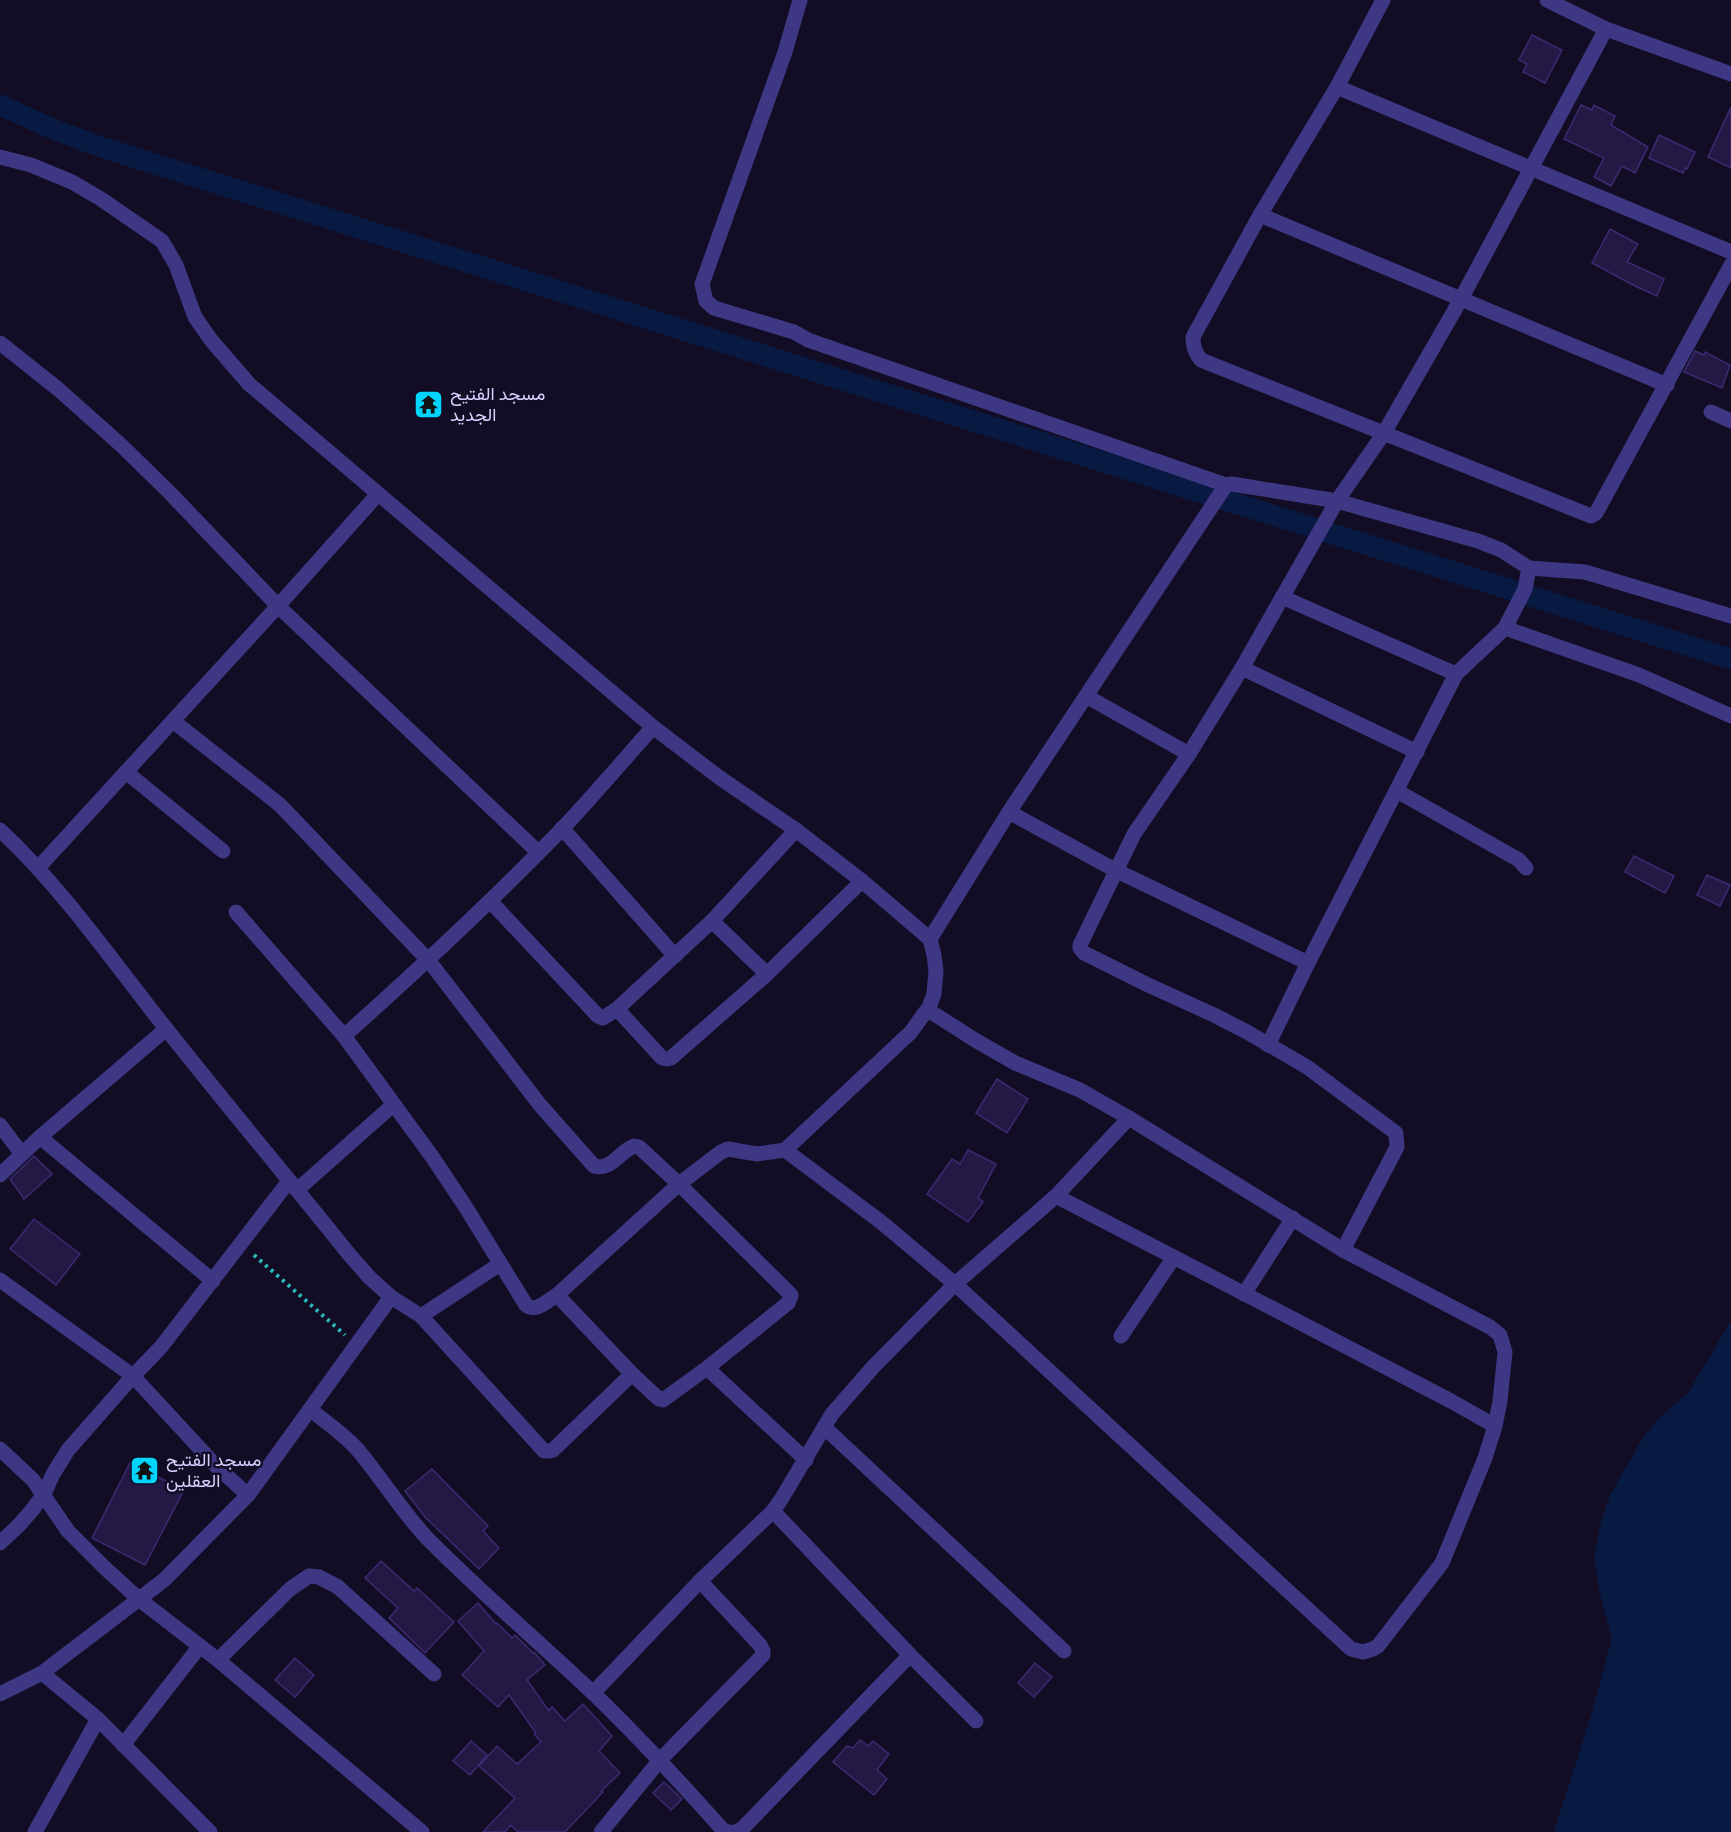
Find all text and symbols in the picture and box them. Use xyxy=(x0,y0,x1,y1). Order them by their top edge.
place label: مسجد الفتيح الجديد xyxy=(450,381,545,427)
temple icon: مسجد الفتيح الجديد xyxy=(413,388,445,420)
place label: مسجد الفتيح العقلين xyxy=(166,1447,261,1493)
temple icon: مسجد الفتيح العقلين xyxy=(129,1454,161,1486)

